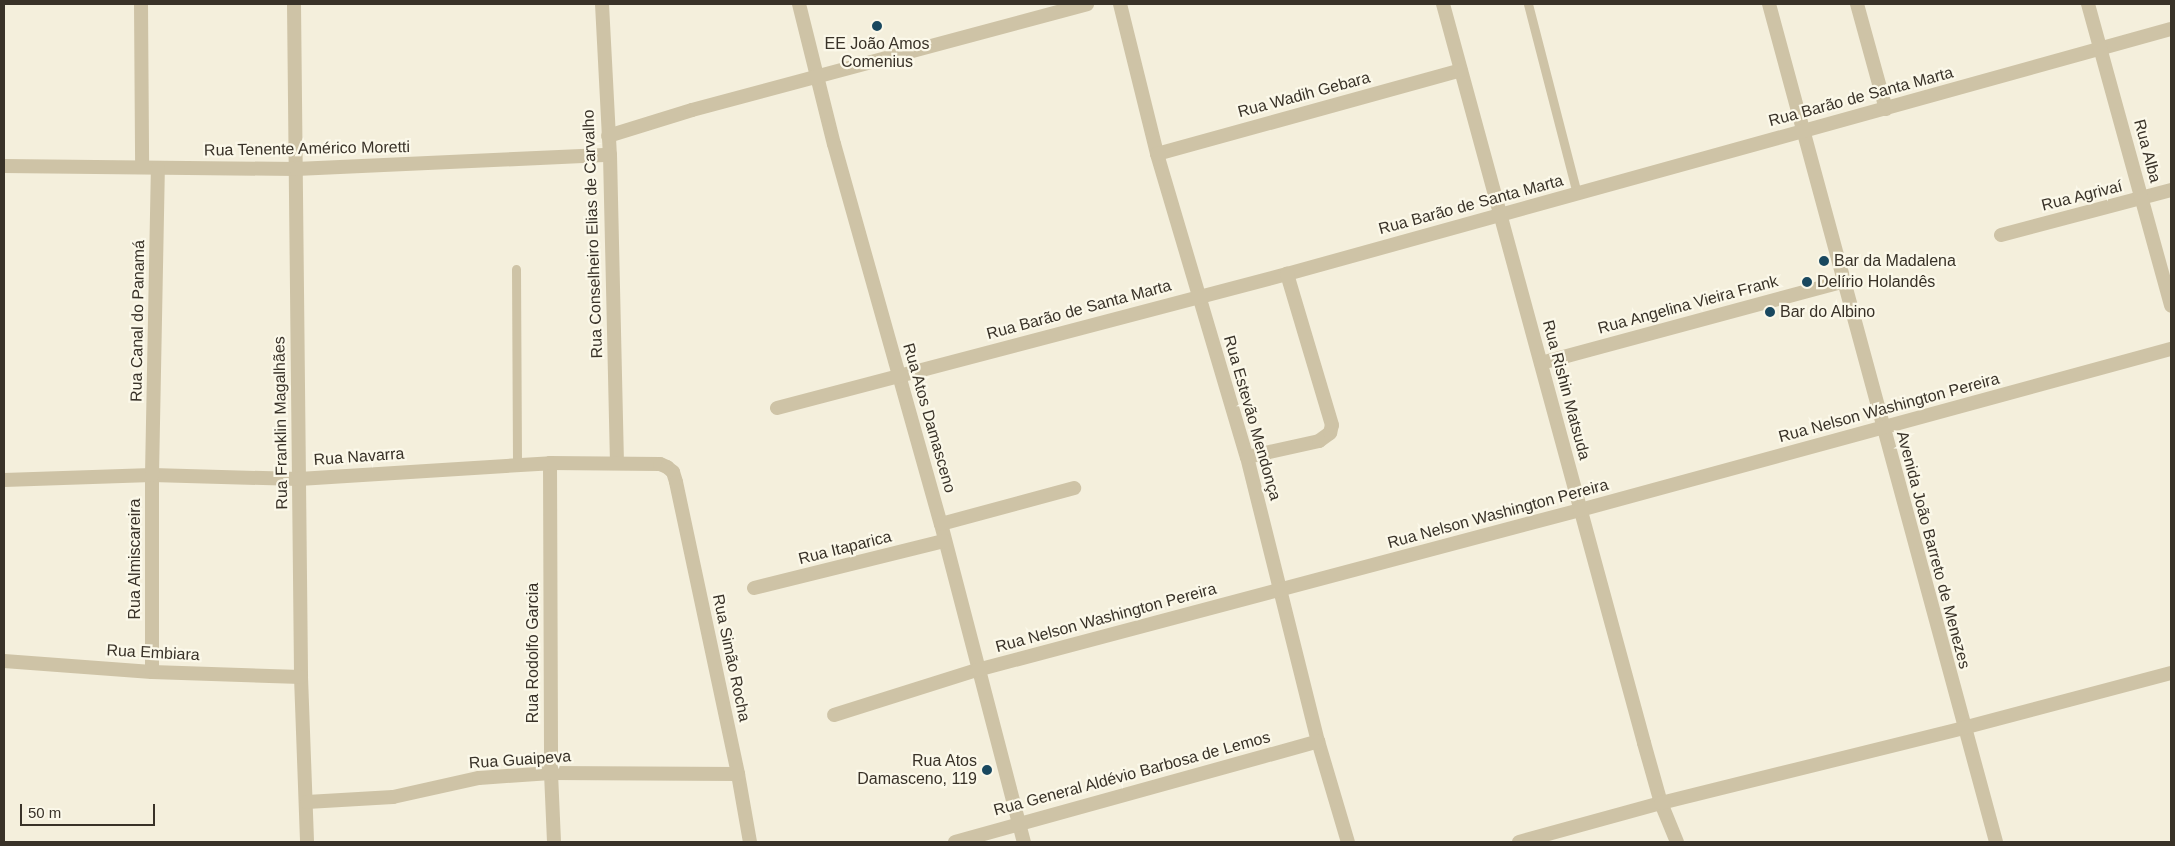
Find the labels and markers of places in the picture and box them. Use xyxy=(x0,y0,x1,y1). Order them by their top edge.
marker: EE João Amos Comenius xyxy=(871,20,883,32)
place label: EE João Amos Comenius xyxy=(824,34,930,72)
place label: Bar da Madalena xyxy=(1834,251,1956,271)
marker: Bar da Madalena xyxy=(1818,255,1830,267)
place label: Delírio Holandês xyxy=(1817,272,1935,292)
marker: Delírio Holandês xyxy=(1801,276,1813,288)
place label: Bar do Albino xyxy=(1780,302,1876,322)
marker: Bar do Albino xyxy=(1764,306,1776,318)
place label: Rua Atos Damasceno, 119 xyxy=(857,751,977,789)
marker: Rua Atos Damasceno, 119 xyxy=(981,764,993,776)

